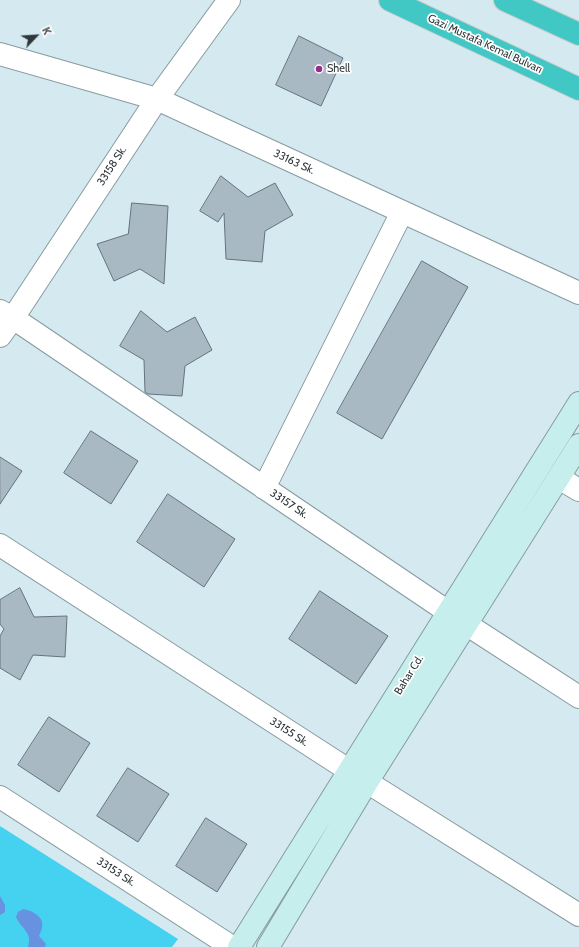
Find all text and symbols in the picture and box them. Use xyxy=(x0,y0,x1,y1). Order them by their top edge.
street label: Gazi Mustafa Kemal Bulvarı xyxy=(426,12,544,76)
north arrow xyxy=(16,16,56,56)
text: K xyxy=(39,25,55,37)
place label: Shell xyxy=(327,62,350,76)
marker: Shell xyxy=(314,64,324,74)
street label: 33158 Sk. xyxy=(94,144,130,188)
street label: 33163 Sk. xyxy=(271,147,317,177)
street label: 33157 Sk. xyxy=(267,486,311,522)
street label: Bahar Cd. xyxy=(392,653,426,697)
street label: 33155 Sk. xyxy=(267,715,311,749)
street label: 33153 Sk. xyxy=(94,855,138,889)

